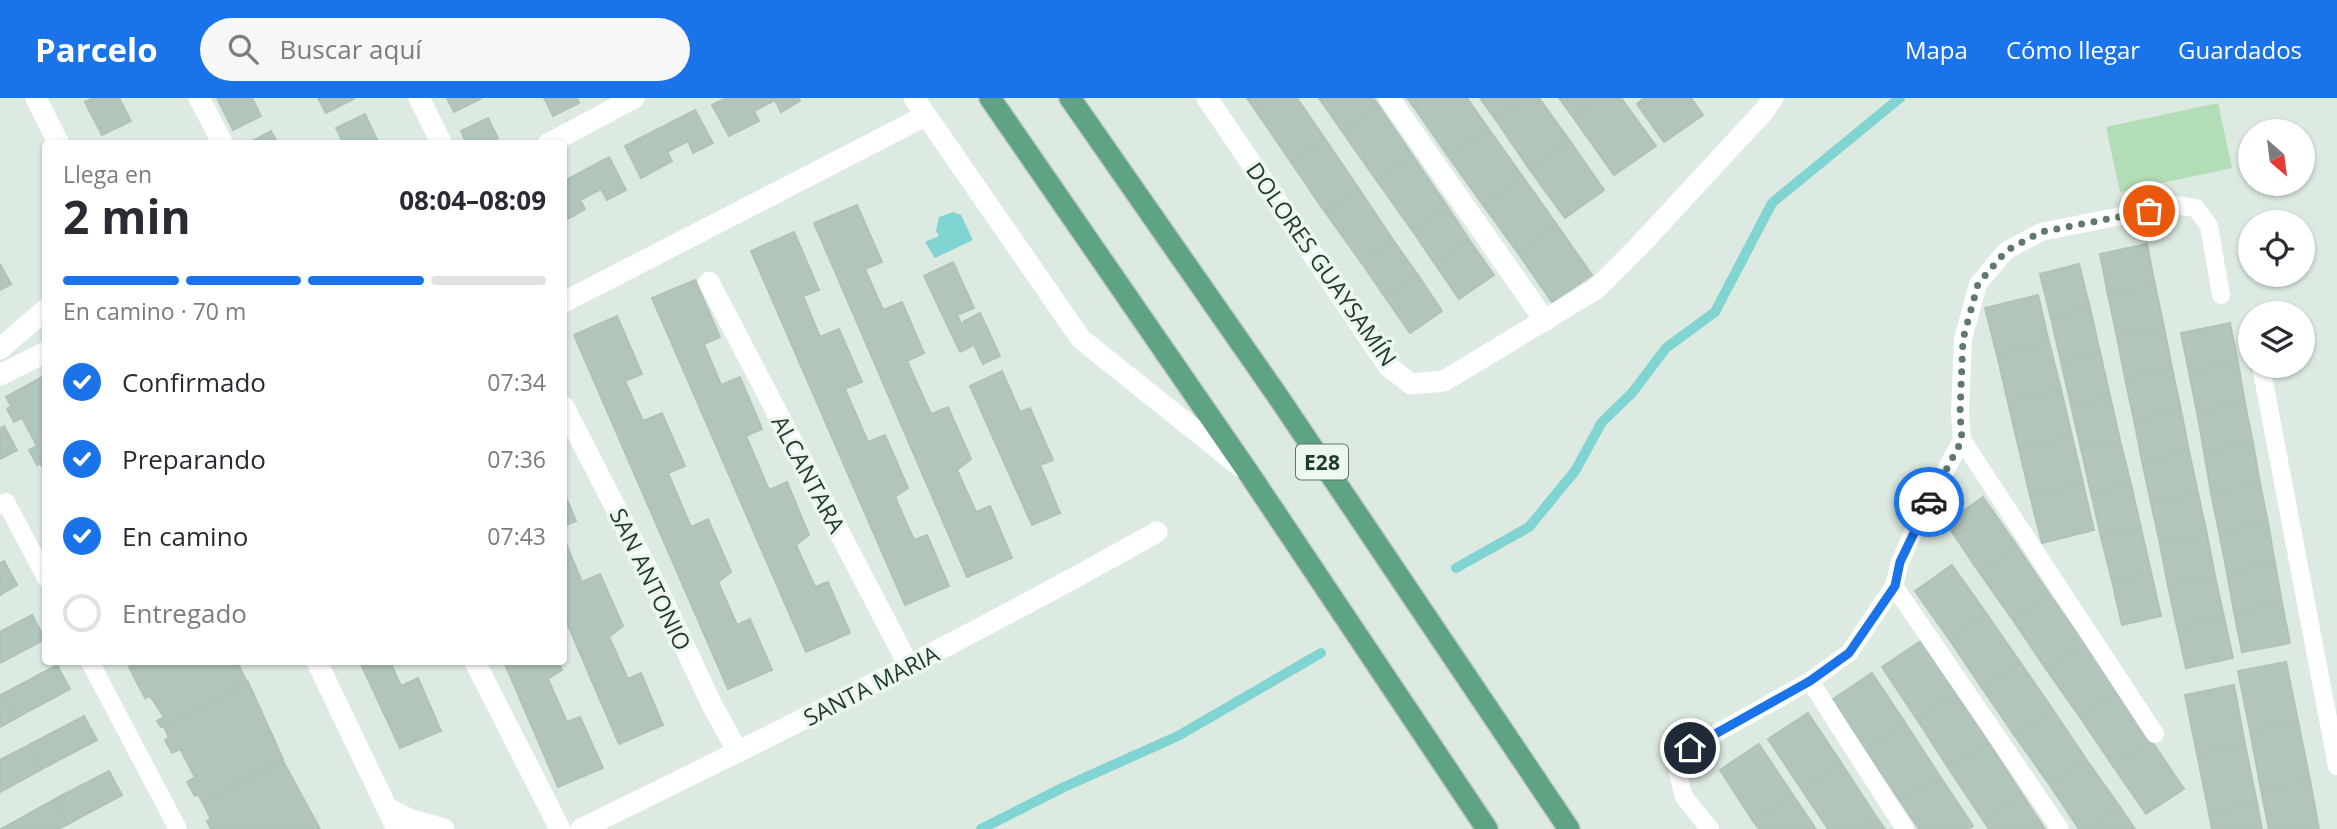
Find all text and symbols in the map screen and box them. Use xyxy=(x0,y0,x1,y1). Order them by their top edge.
search box xyxy=(200,18,690,81)
text: Parcelo xyxy=(35,27,158,72)
icon: search xyxy=(224,30,262,68)
text: Buscar aquí xyxy=(280,31,422,67)
text: Mapa xyxy=(1905,33,1968,66)
text: Cómo llegar xyxy=(2006,33,2140,66)
text: Guardados xyxy=(2178,33,2302,66)
north arrow xyxy=(2238,119,2315,196)
map controls xyxy=(2238,119,2315,378)
street label: DOLORES GUAYSAMÍN xyxy=(1239,155,1405,373)
text: Llega en xyxy=(63,158,152,190)
pin xyxy=(2119,181,2179,241)
text: 08:04–08:09 xyxy=(399,182,546,218)
text: 2 min xyxy=(63,185,191,247)
icon: bag xyxy=(2130,192,2168,230)
button: locate xyxy=(2238,210,2315,287)
text: En camino · 70 m xyxy=(63,295,246,327)
button: layers xyxy=(2238,301,2315,378)
icon: check xyxy=(63,363,101,401)
text: Confirmado xyxy=(122,364,266,400)
text: 07:34 xyxy=(487,366,546,398)
street label: ALCANTARA xyxy=(765,410,854,539)
icon: check xyxy=(63,440,101,478)
text: Preparando xyxy=(122,441,266,477)
text: 07:36 xyxy=(487,443,546,475)
road number: E28 xyxy=(1296,444,1348,480)
courier xyxy=(1894,467,1964,537)
icon: car xyxy=(1910,483,1948,521)
street label: SAN ANTONIO xyxy=(603,503,699,655)
icon: check xyxy=(63,517,101,555)
text: En camino xyxy=(122,518,248,554)
text: 07:43 xyxy=(487,520,546,552)
text: Entregado xyxy=(122,595,247,631)
street label: SANTA MARIA xyxy=(798,637,945,733)
pin xyxy=(1660,718,1720,778)
icon: home xyxy=(1671,729,1709,767)

